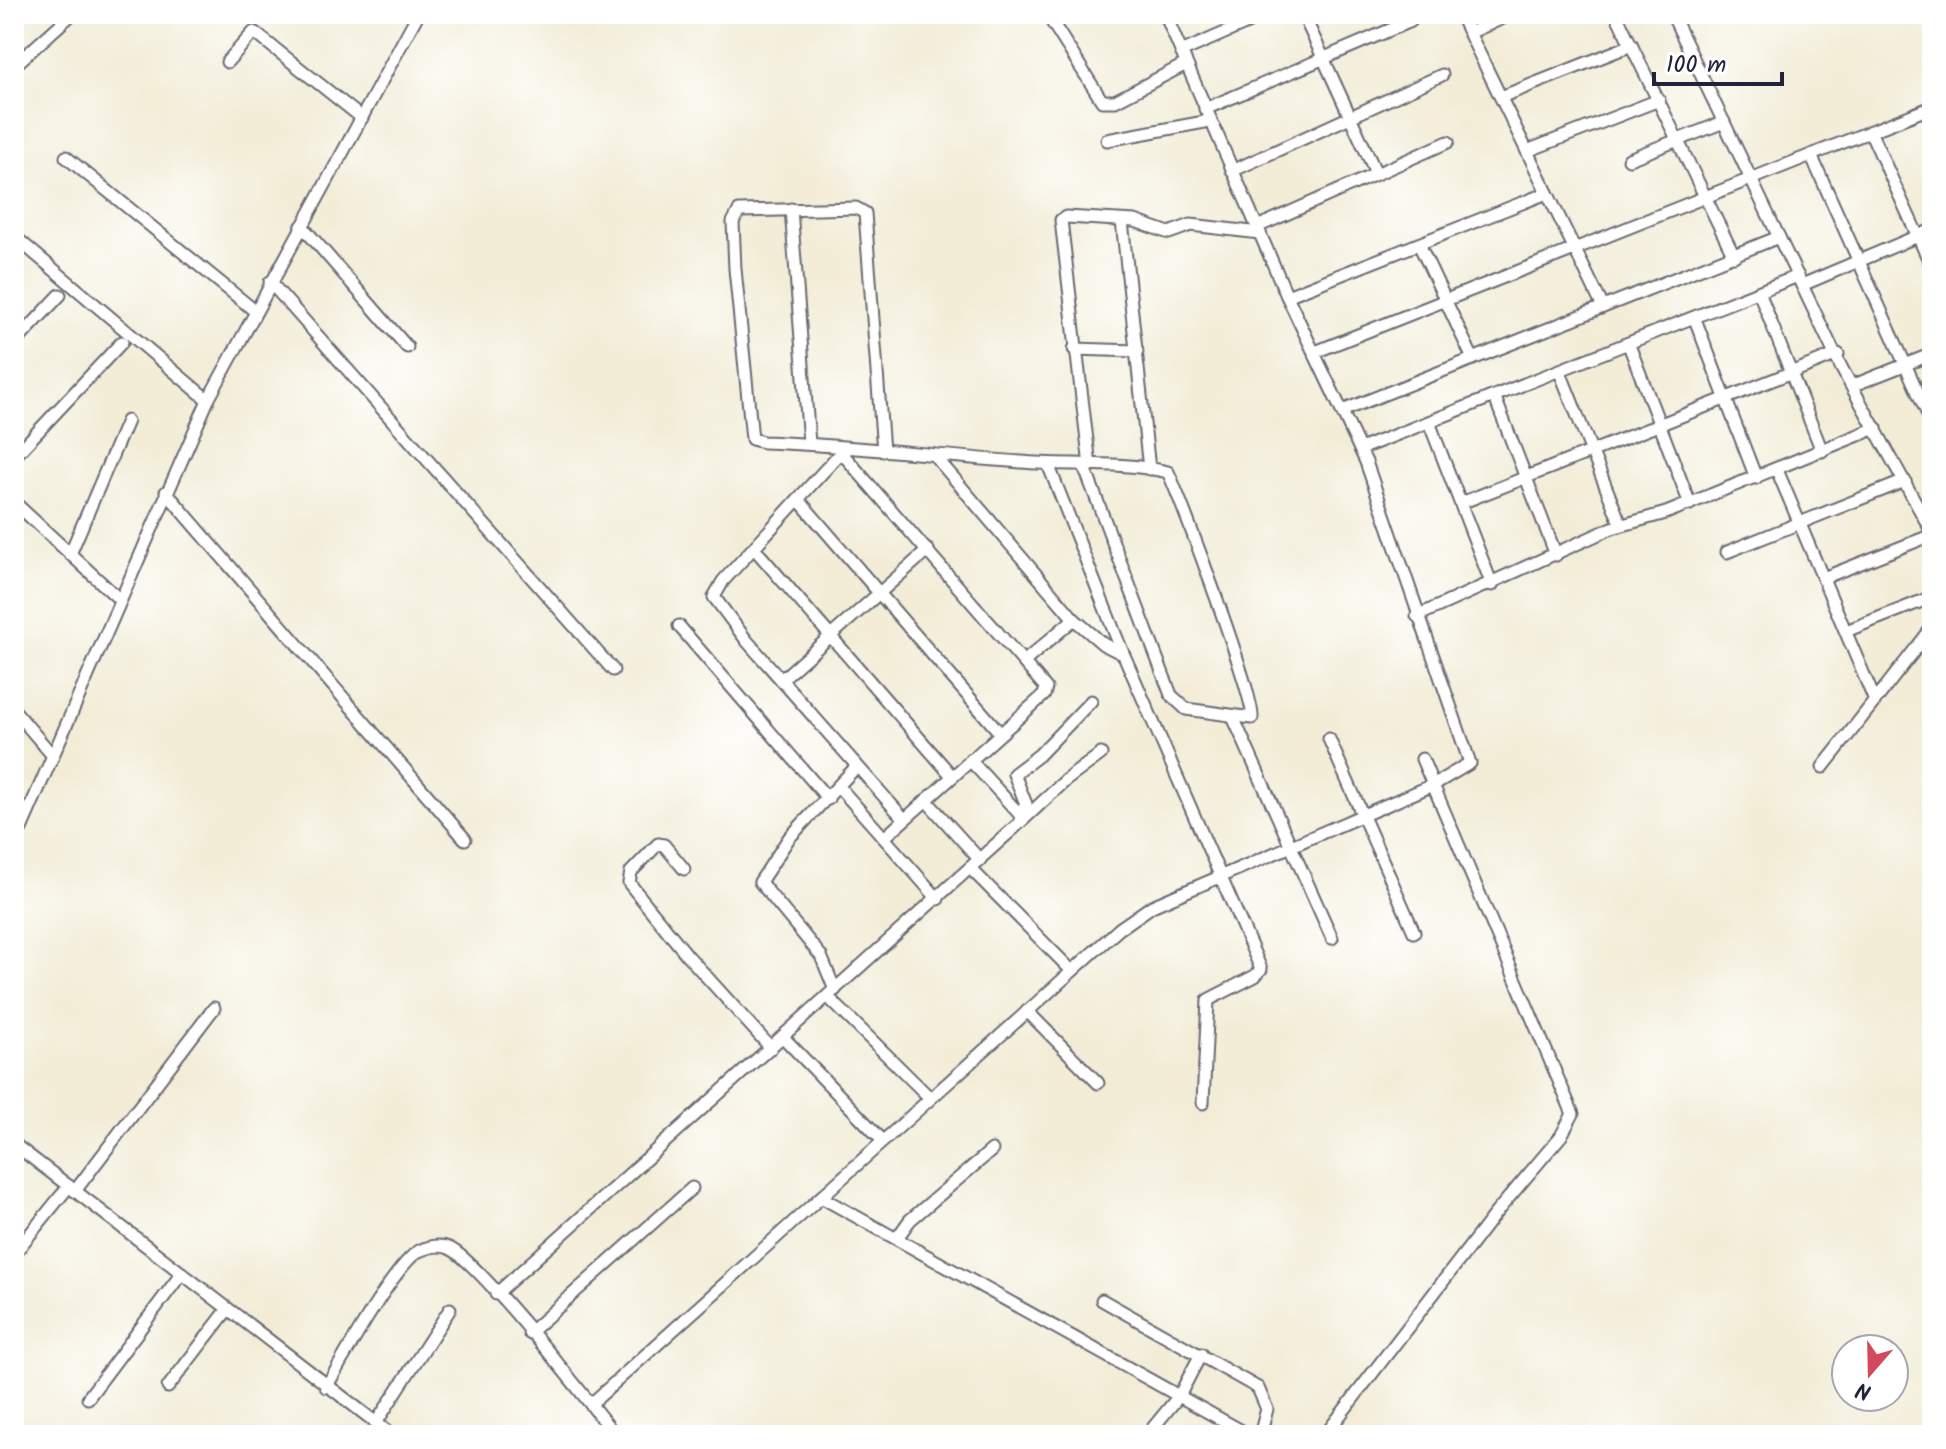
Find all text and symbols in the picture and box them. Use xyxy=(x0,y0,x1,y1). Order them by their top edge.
scale bar xyxy=(1654,36,1782,86)
text: 100 m xyxy=(1666,46,1726,85)
north arrow xyxy=(1830,1333,1910,1413)
text: N xyxy=(1851,1371,1877,1408)

